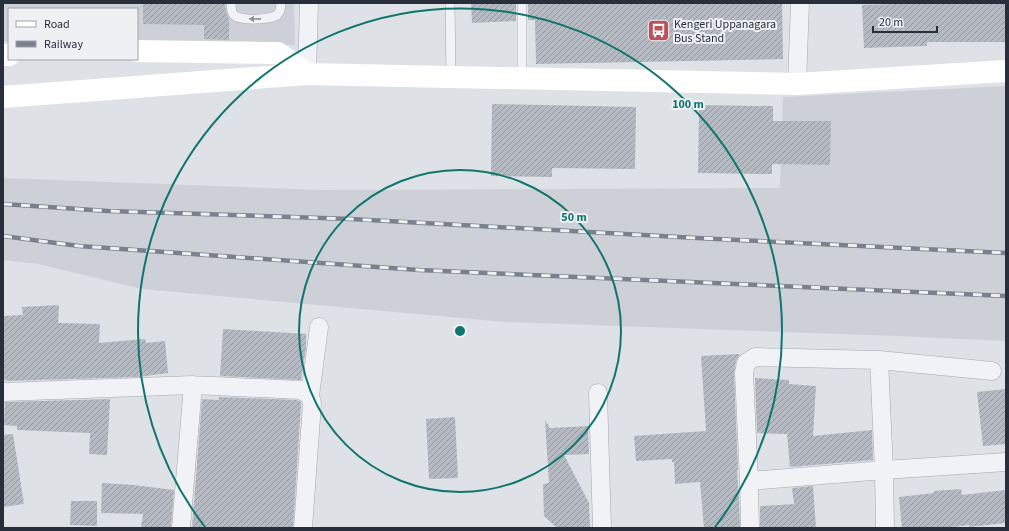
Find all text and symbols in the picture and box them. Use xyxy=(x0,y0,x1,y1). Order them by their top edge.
legend xyxy=(8,8,138,60)
scale bar xyxy=(873,8,937,34)
text: 20 m xyxy=(879,14,903,31)
text: Road xyxy=(44,16,70,33)
one-way arrow xyxy=(248,16,261,22)
place label: Kengeri Uppanagara Bus Stand xyxy=(674,16,776,47)
bus stop icon: Kengeri Uppanagara Bus Stand xyxy=(646,18,672,44)
text: Railway xyxy=(44,36,83,53)
text: 100 m xyxy=(672,96,704,113)
text: 50 m xyxy=(561,209,587,226)
centre of rings xyxy=(453,324,467,338)

